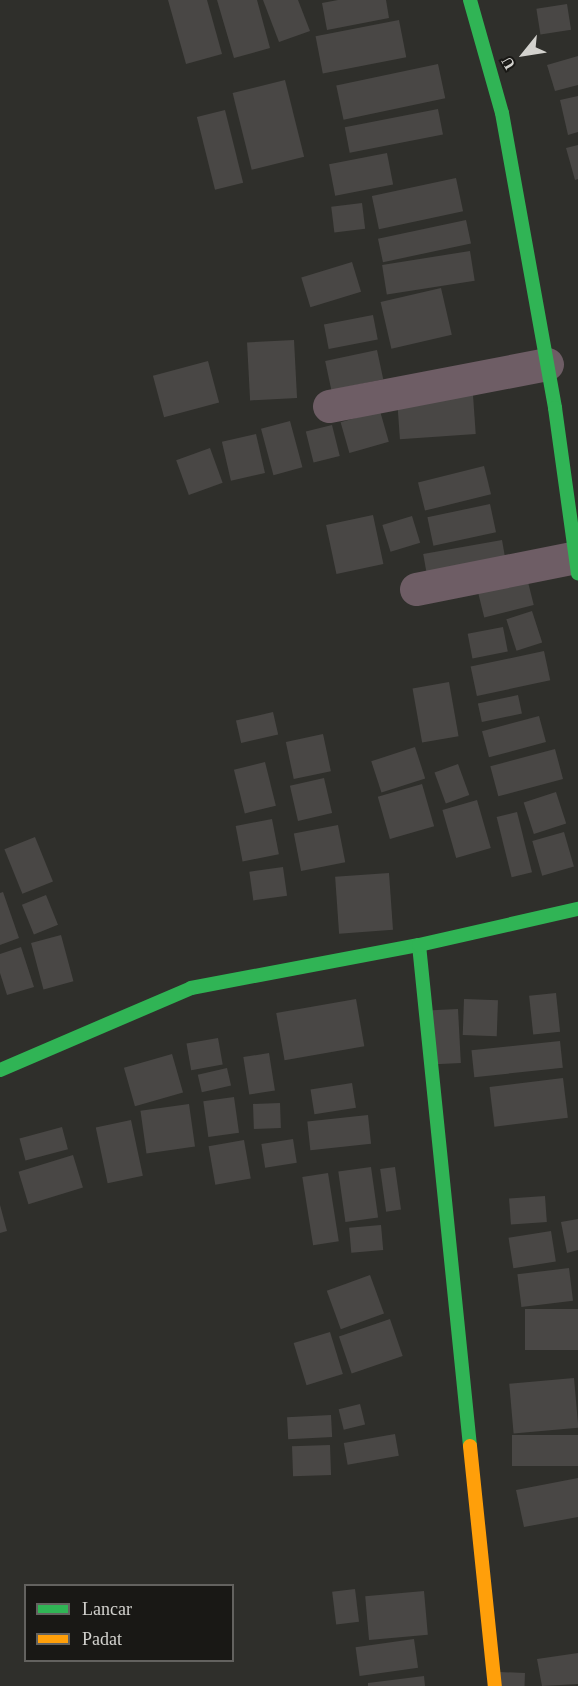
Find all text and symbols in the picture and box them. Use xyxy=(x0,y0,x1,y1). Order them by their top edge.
north arrow xyxy=(494,24,554,84)
text: U xyxy=(498,54,518,73)
legend xyxy=(24,1584,234,1662)
text: Lancar xyxy=(82,1599,132,1619)
text: Padat xyxy=(82,1629,122,1649)

